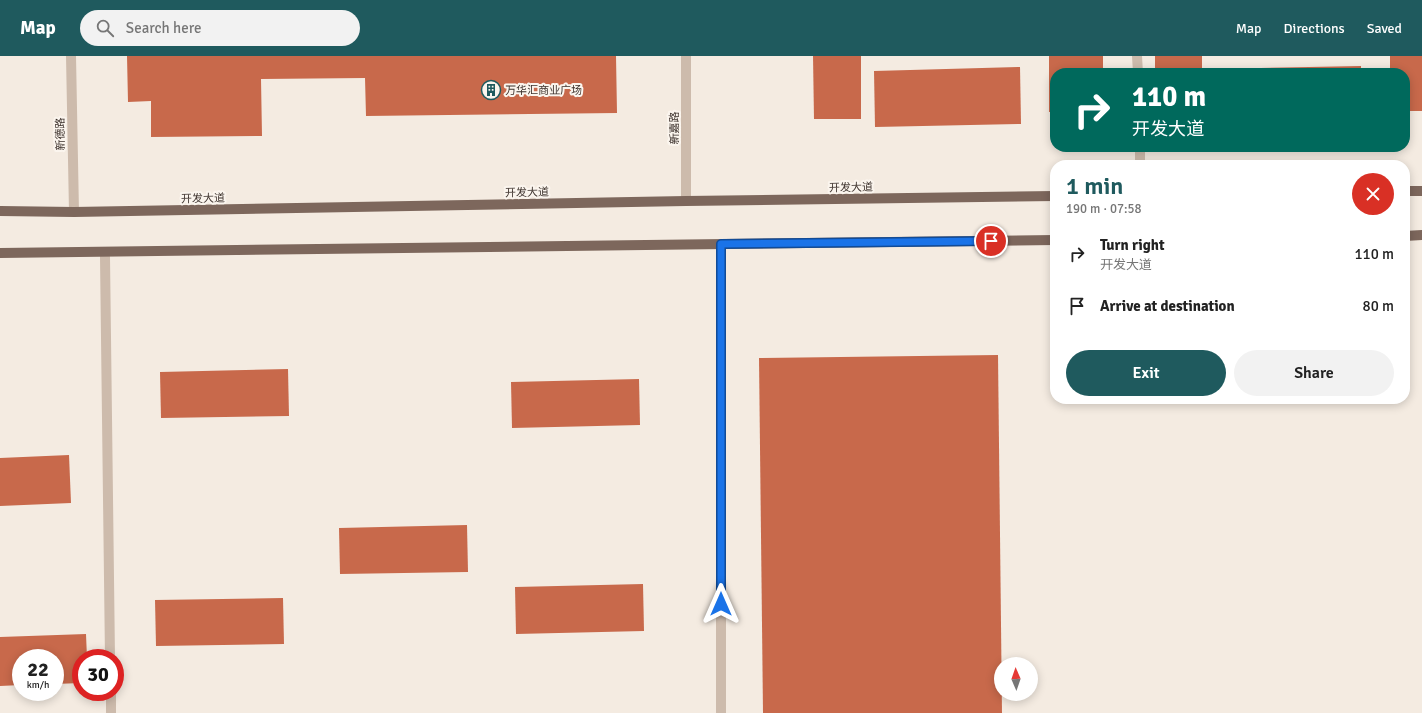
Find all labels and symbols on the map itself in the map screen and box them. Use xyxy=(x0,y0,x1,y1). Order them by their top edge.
building icon: 万华汇商业广场 xyxy=(480,79,502,101)
place label: 万华汇商业广场 xyxy=(505,84,582,97)
street label: 新嘉路 xyxy=(668,112,681,145)
street label: 新德路 xyxy=(54,117,67,151)
street label: 开发大道 xyxy=(829,181,873,194)
street label: 开发大道 xyxy=(505,186,549,199)
street label: 开发大道 xyxy=(181,192,225,205)
pin xyxy=(974,224,1008,258)
position arrow xyxy=(700,583,742,625)
speed limit sign: 30 xyxy=(72,649,124,701)
north arrow xyxy=(994,657,1038,701)

